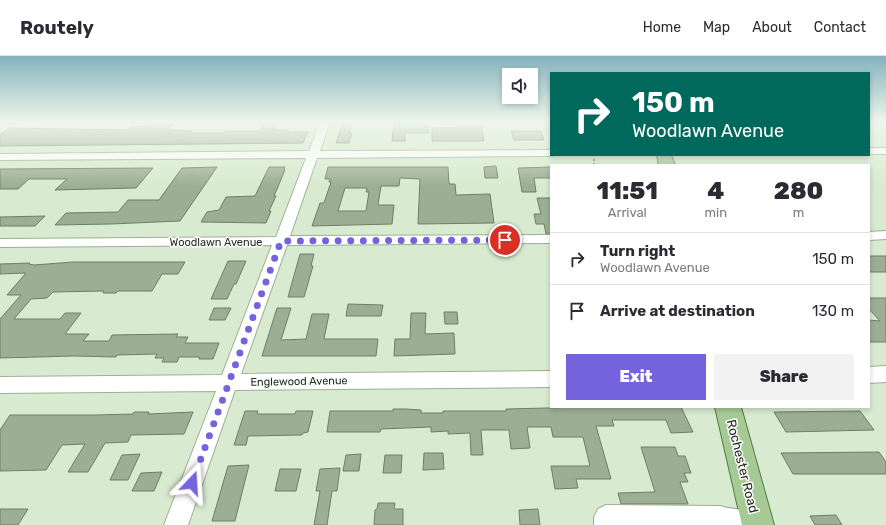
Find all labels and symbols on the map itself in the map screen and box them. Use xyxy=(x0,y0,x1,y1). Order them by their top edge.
pin xyxy=(488,223,522,257)
street label: Woodlawn Avenue xyxy=(170,236,262,249)
street label: Englewood Avenue xyxy=(250,374,348,389)
street label: Rochester Road xyxy=(724,418,761,514)
position arrow xyxy=(171,462,213,504)

